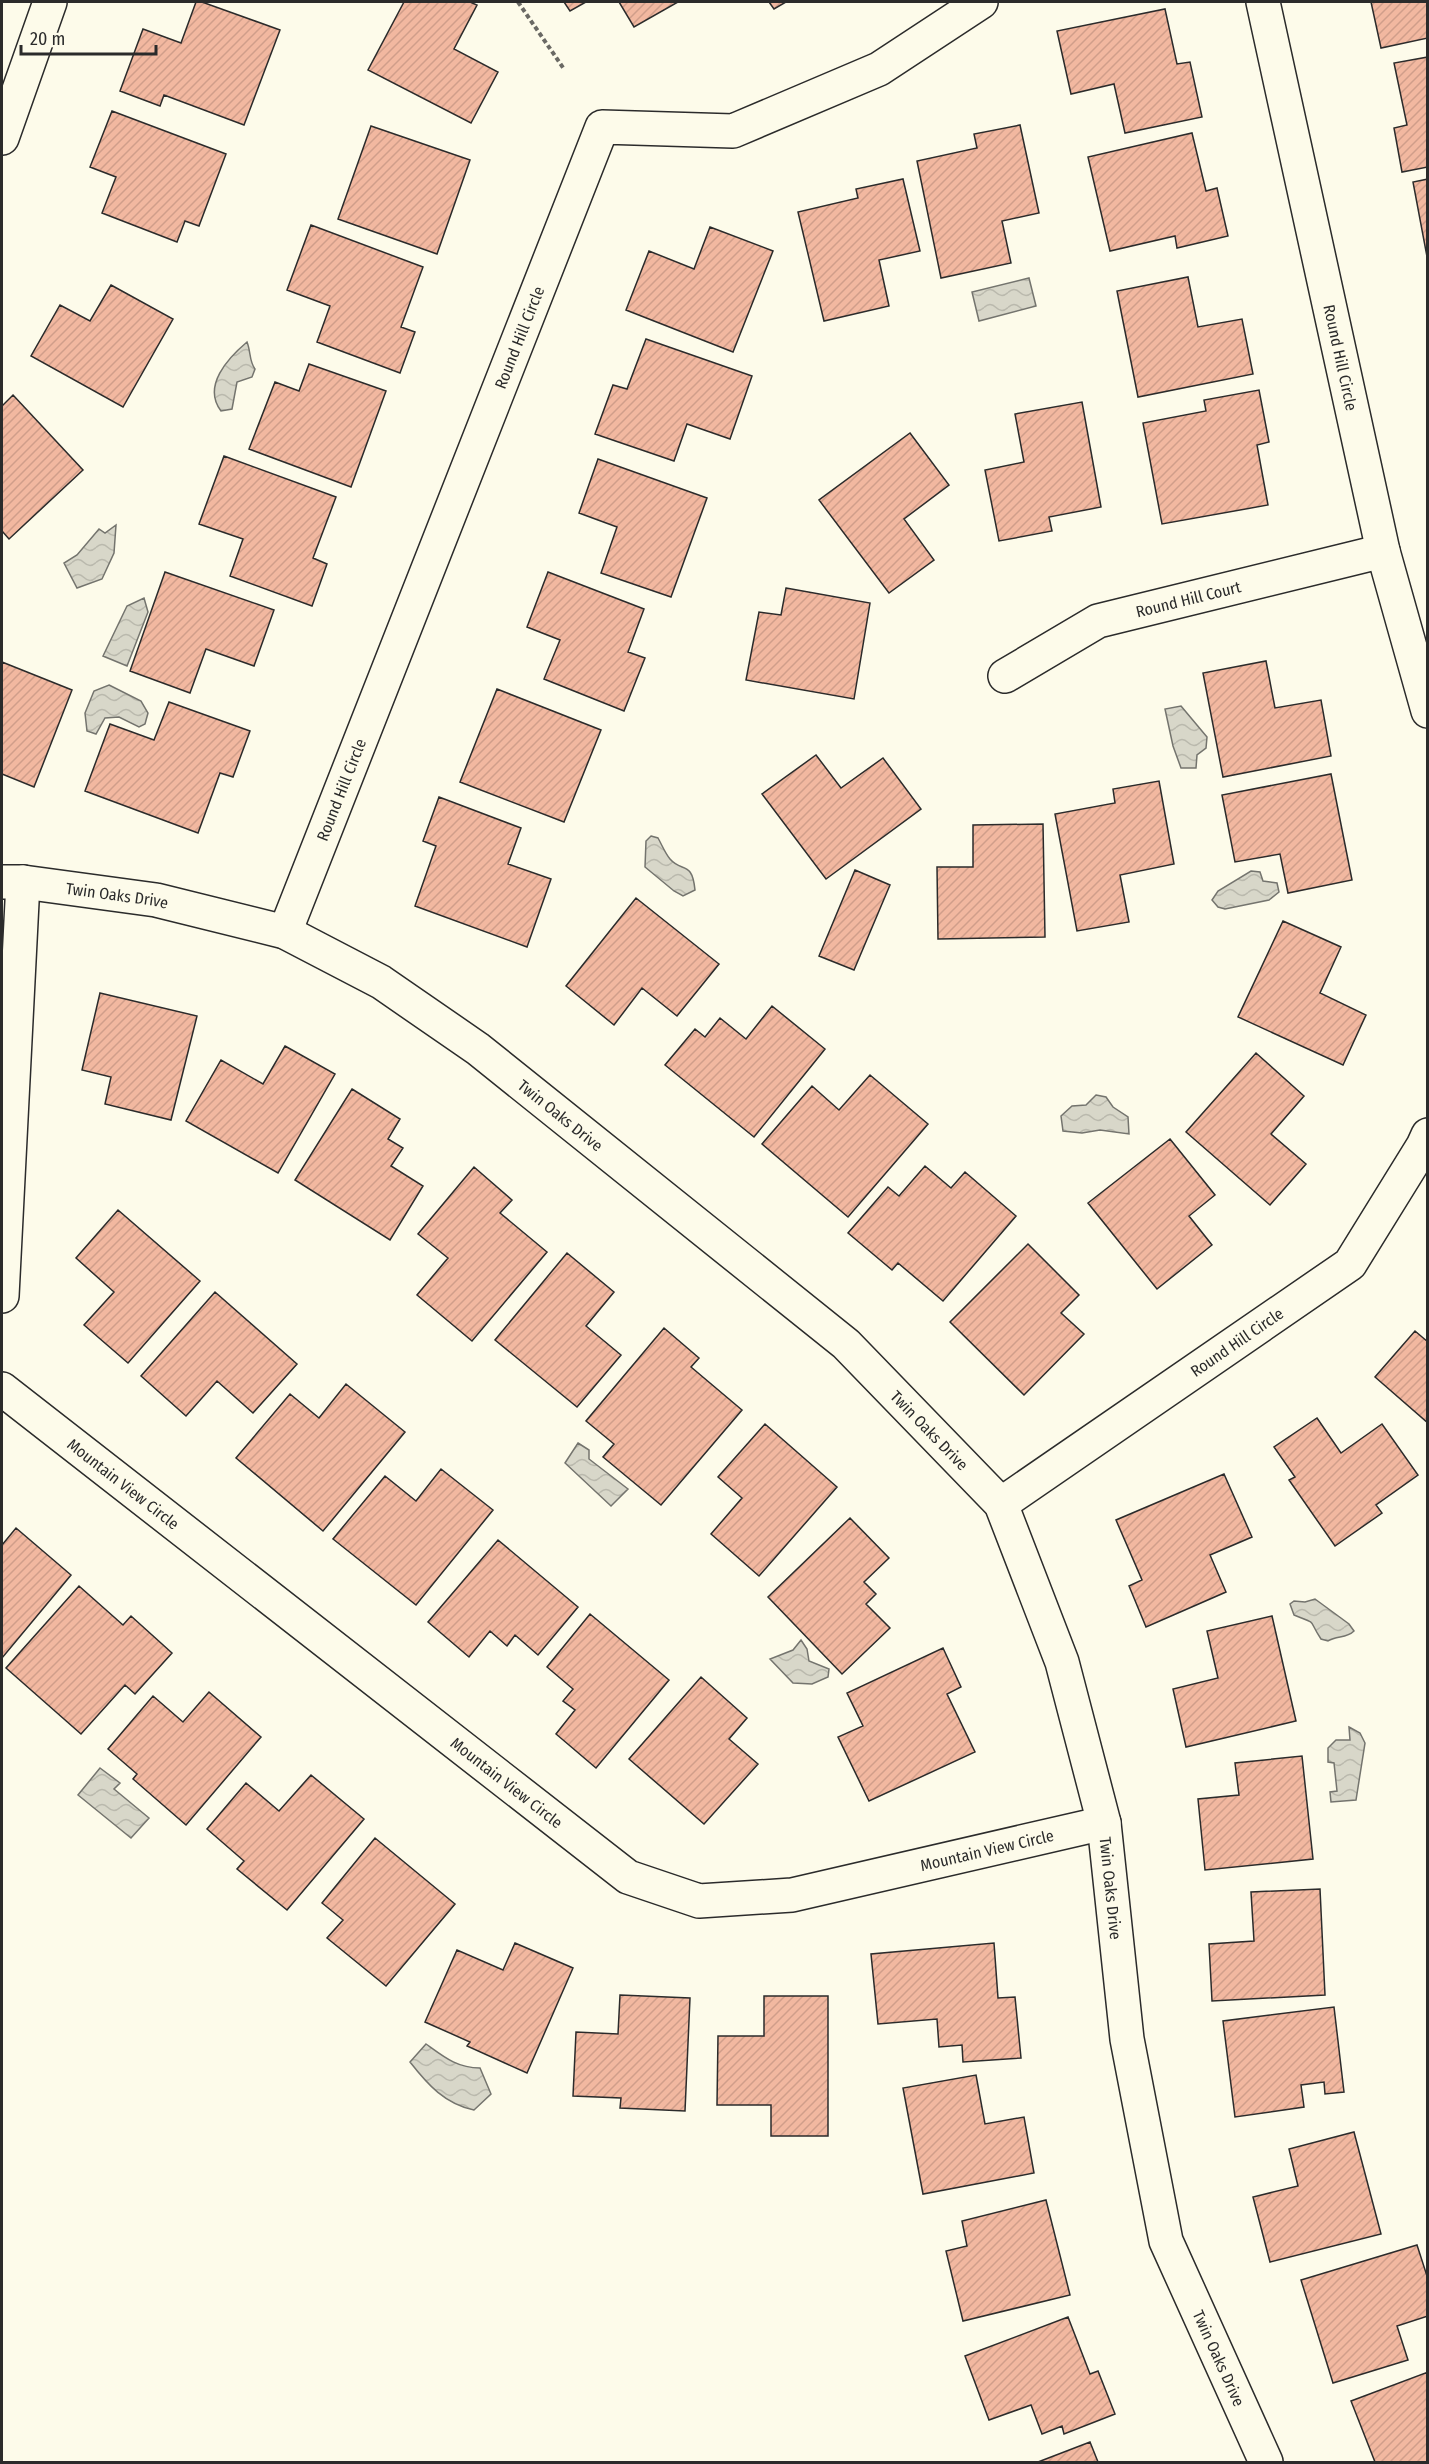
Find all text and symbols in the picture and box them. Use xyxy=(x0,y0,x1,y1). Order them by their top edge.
scale bar xyxy=(21,18,156,56)
text: 20 m xyxy=(30,28,65,50)
street label: Round Hill Circle xyxy=(490,283,548,391)
street label: Round Hill Circle xyxy=(1320,303,1362,413)
street label: Round Hill Court xyxy=(1134,577,1243,621)
street label: Round Hill Circle xyxy=(312,736,370,844)
street label: Twin Oaks Drive xyxy=(65,878,170,912)
street label: Twin Oaks Drive xyxy=(514,1075,607,1155)
street label: Round Hill Circle xyxy=(1187,1303,1287,1380)
street label: Twin Oaks Drive xyxy=(887,1387,972,1474)
street label: Mountain View Circle xyxy=(64,1434,183,1533)
street label: Mountain View Circle xyxy=(447,1733,566,1832)
street label: Mountain View Circle xyxy=(918,1825,1056,1875)
street label: Twin Oaks Drive xyxy=(1096,1836,1126,1941)
street label: Twin Oaks Drive xyxy=(1189,2307,1249,2409)

